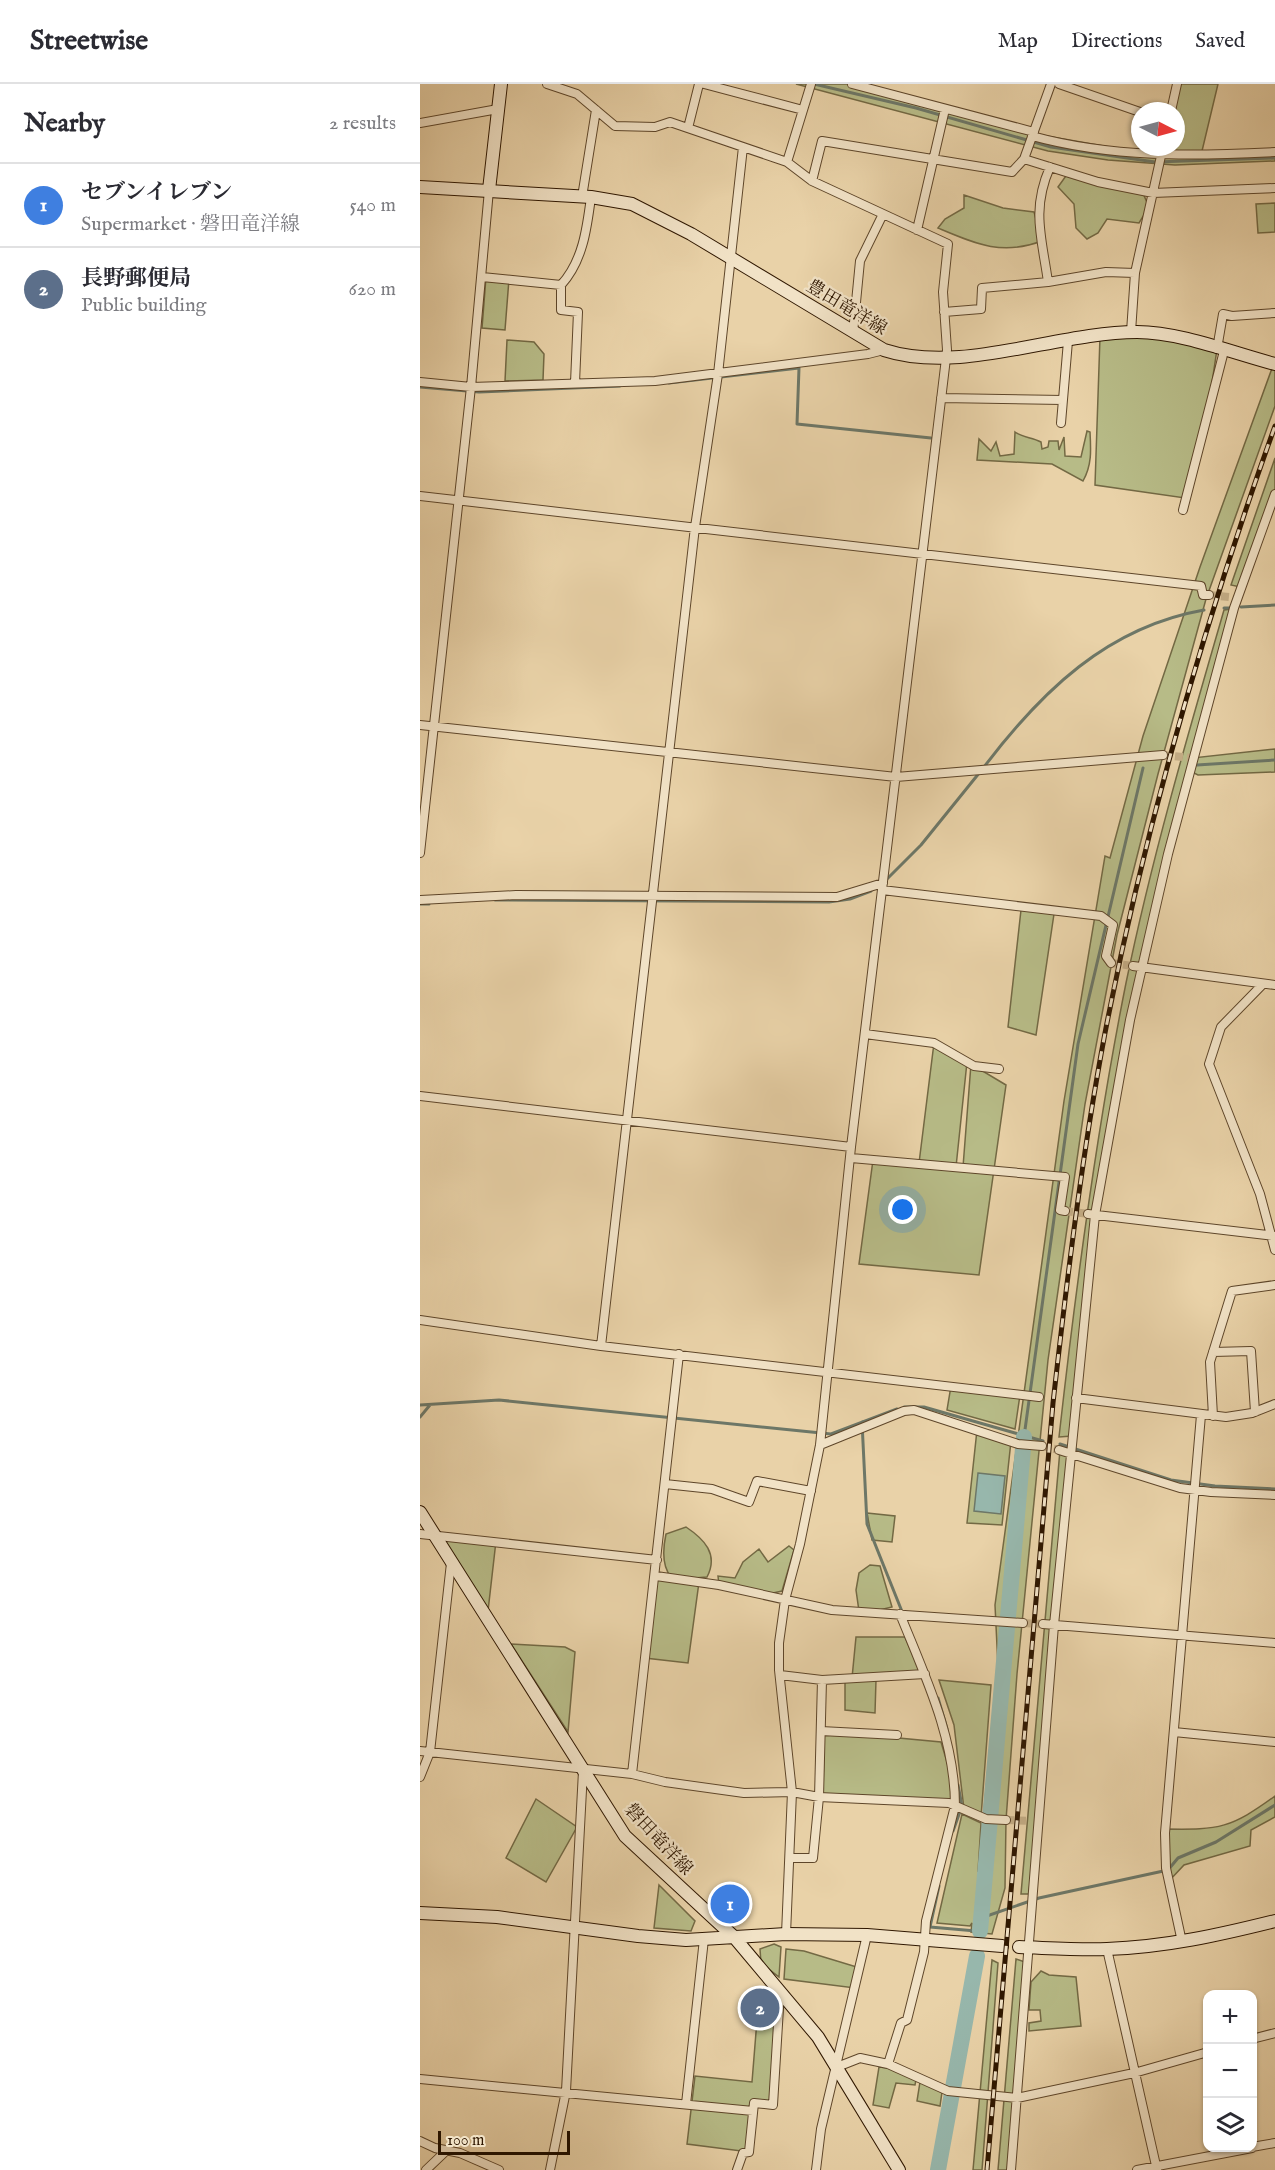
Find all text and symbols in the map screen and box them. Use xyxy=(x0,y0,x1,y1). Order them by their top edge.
text: Streetwise xyxy=(30,24,148,59)
text: Map xyxy=(998,28,1038,55)
text: Directions xyxy=(1071,28,1162,55)
text: Saved xyxy=(1195,28,1245,55)
north arrow xyxy=(1131,102,1185,156)
text: Nearby xyxy=(24,107,105,140)
text: 2 results xyxy=(329,111,396,136)
text: セブンイレブン xyxy=(81,179,232,207)
text: 1 xyxy=(40,193,47,218)
text: 540 m xyxy=(349,193,396,218)
text: Supermarket · 磐田竜洋線 xyxy=(81,212,300,237)
text: 長野郵便局 xyxy=(81,265,191,293)
street label: 豊田竜洋線 xyxy=(802,275,891,341)
text: 2 xyxy=(39,277,48,302)
text: 620 m xyxy=(349,277,396,302)
text: Public building xyxy=(81,293,206,318)
your location xyxy=(888,1195,917,1224)
street label: 磐田竜洋線 xyxy=(619,1799,697,1881)
pin: 1 xyxy=(710,1882,750,1926)
pin: 2 xyxy=(740,1986,780,2030)
map controls xyxy=(1203,1990,1257,2152)
button: + xyxy=(1203,1990,1257,2044)
button: − xyxy=(1203,2044,1257,2098)
button: layers xyxy=(1203,2098,1257,2152)
scale bar xyxy=(438,2128,570,2156)
text: 100 m xyxy=(447,2131,484,2151)

